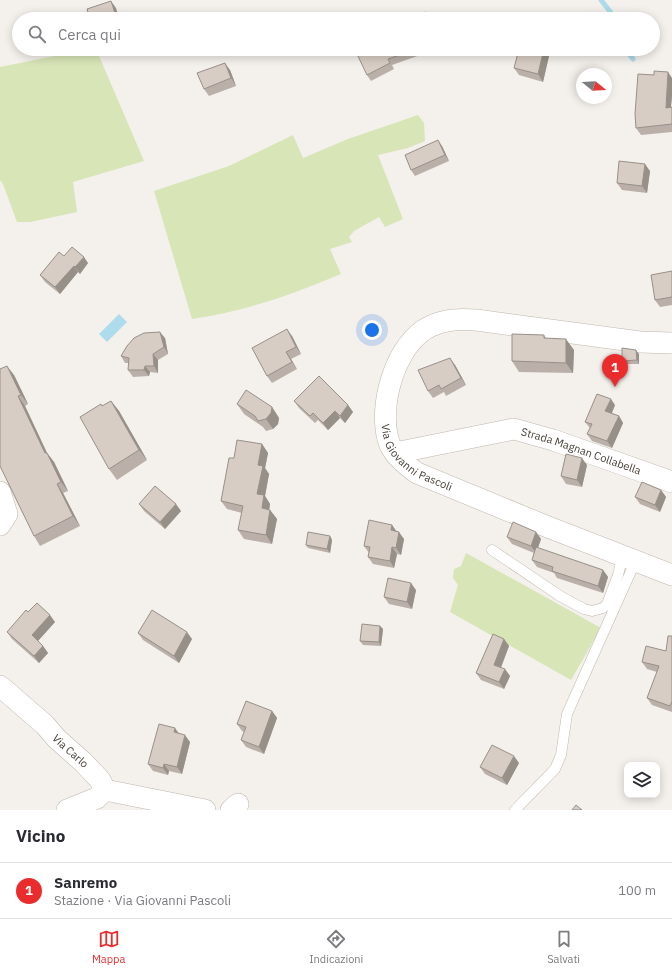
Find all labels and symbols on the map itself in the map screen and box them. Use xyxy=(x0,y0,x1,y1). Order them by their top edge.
north arrow xyxy=(576,68,612,104)
your location xyxy=(362,320,382,340)
pin: 1 xyxy=(602,354,628,387)
street label: Via Giovanni Pascoli xyxy=(379,423,454,494)
street label: Strada Magnan Collabella xyxy=(520,424,643,478)
street label: Via Carlo xyxy=(49,731,92,771)

